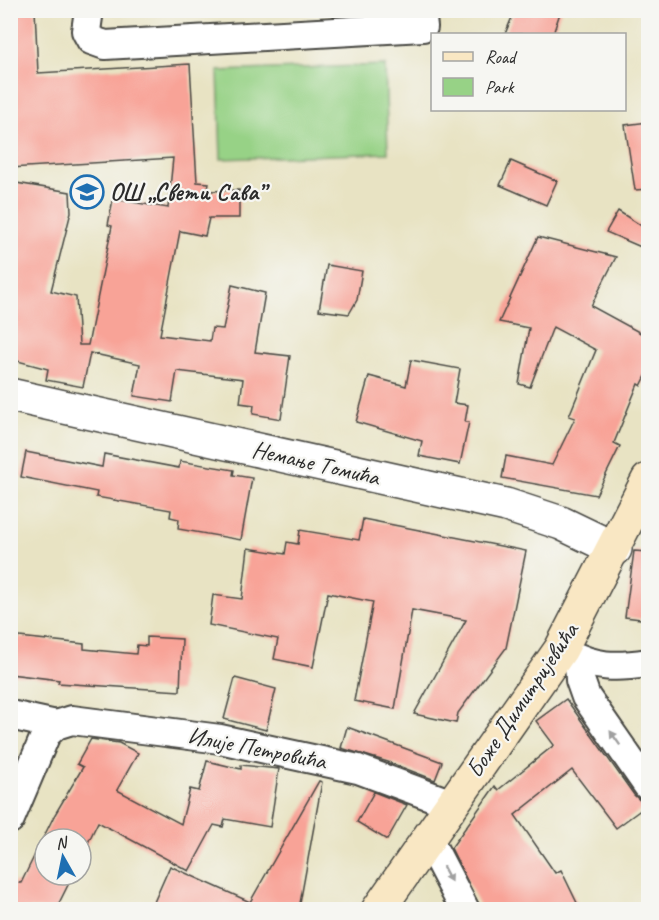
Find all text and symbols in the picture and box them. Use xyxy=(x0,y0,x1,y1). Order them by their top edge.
legend xyxy=(431,33,626,111)
text: Road xyxy=(485,46,518,68)
text: Park xyxy=(485,76,515,98)
school or university icon: ОШ „Свети Сава” xyxy=(69,174,105,210)
place label: ОШ „Свети Сава” xyxy=(110,177,270,207)
street label: Немање Томића xyxy=(249,434,384,493)
street label: Боже Димитријевића xyxy=(459,616,586,783)
street label: Илије Петровића xyxy=(185,720,330,776)
one-way arrow xyxy=(610,730,621,746)
north arrow xyxy=(33,827,93,887)
text: N xyxy=(54,832,70,854)
one-way arrow xyxy=(441,865,451,883)

